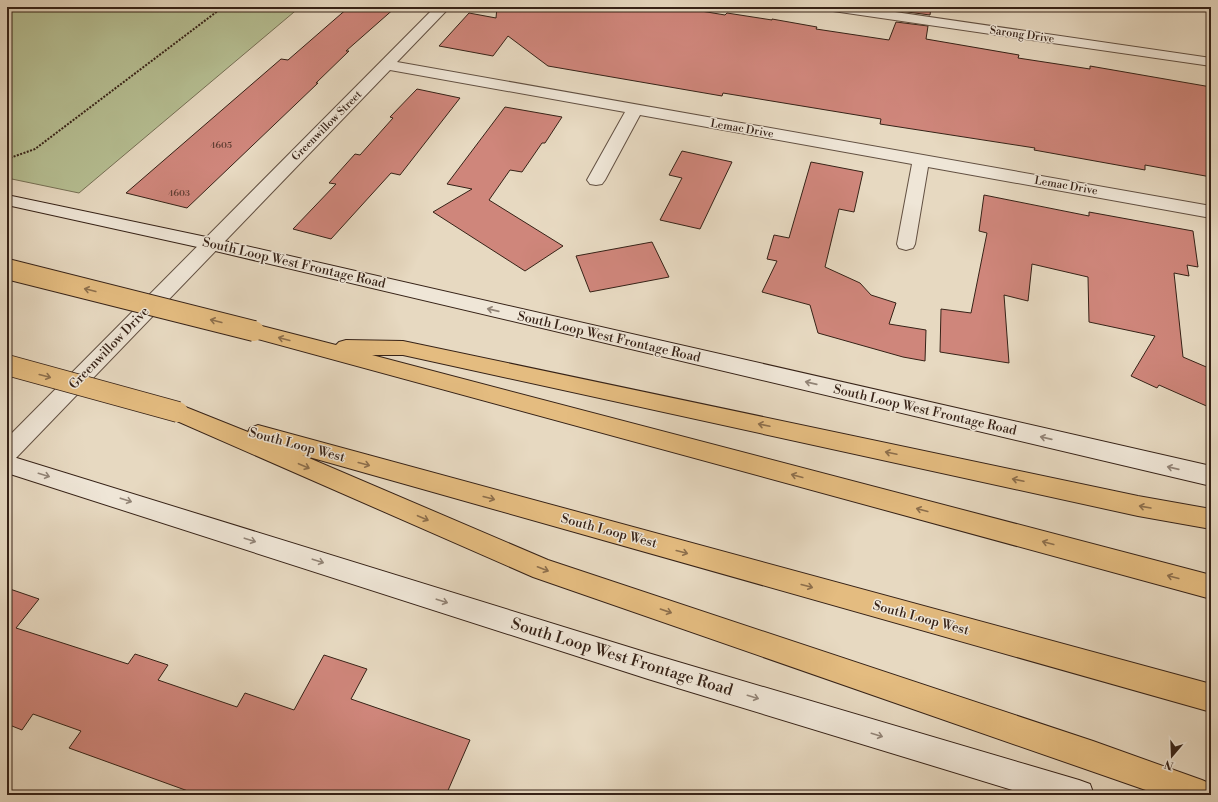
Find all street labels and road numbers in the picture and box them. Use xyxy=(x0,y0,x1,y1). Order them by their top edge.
street label: Sarong Drive xyxy=(989,24,1056,47)
street label: Greenwillow Street xyxy=(289,88,365,164)
street label: Lemac Drive xyxy=(709,117,775,142)
street label: Lemac Drive xyxy=(1033,174,1099,199)
street label: South Loop West Frontage Road xyxy=(201,234,388,292)
street label: Greenwillow Drive xyxy=(66,303,153,393)
street label: South Loop West Frontage Road xyxy=(516,308,703,366)
street label: South Loop West Frontage Road xyxy=(832,381,1019,439)
street label: South Loop West xyxy=(247,424,347,466)
street label: South Loop West xyxy=(559,510,659,552)
street label: South Loop West xyxy=(871,597,971,639)
street label: South Loop West Frontage Road xyxy=(509,614,735,700)

